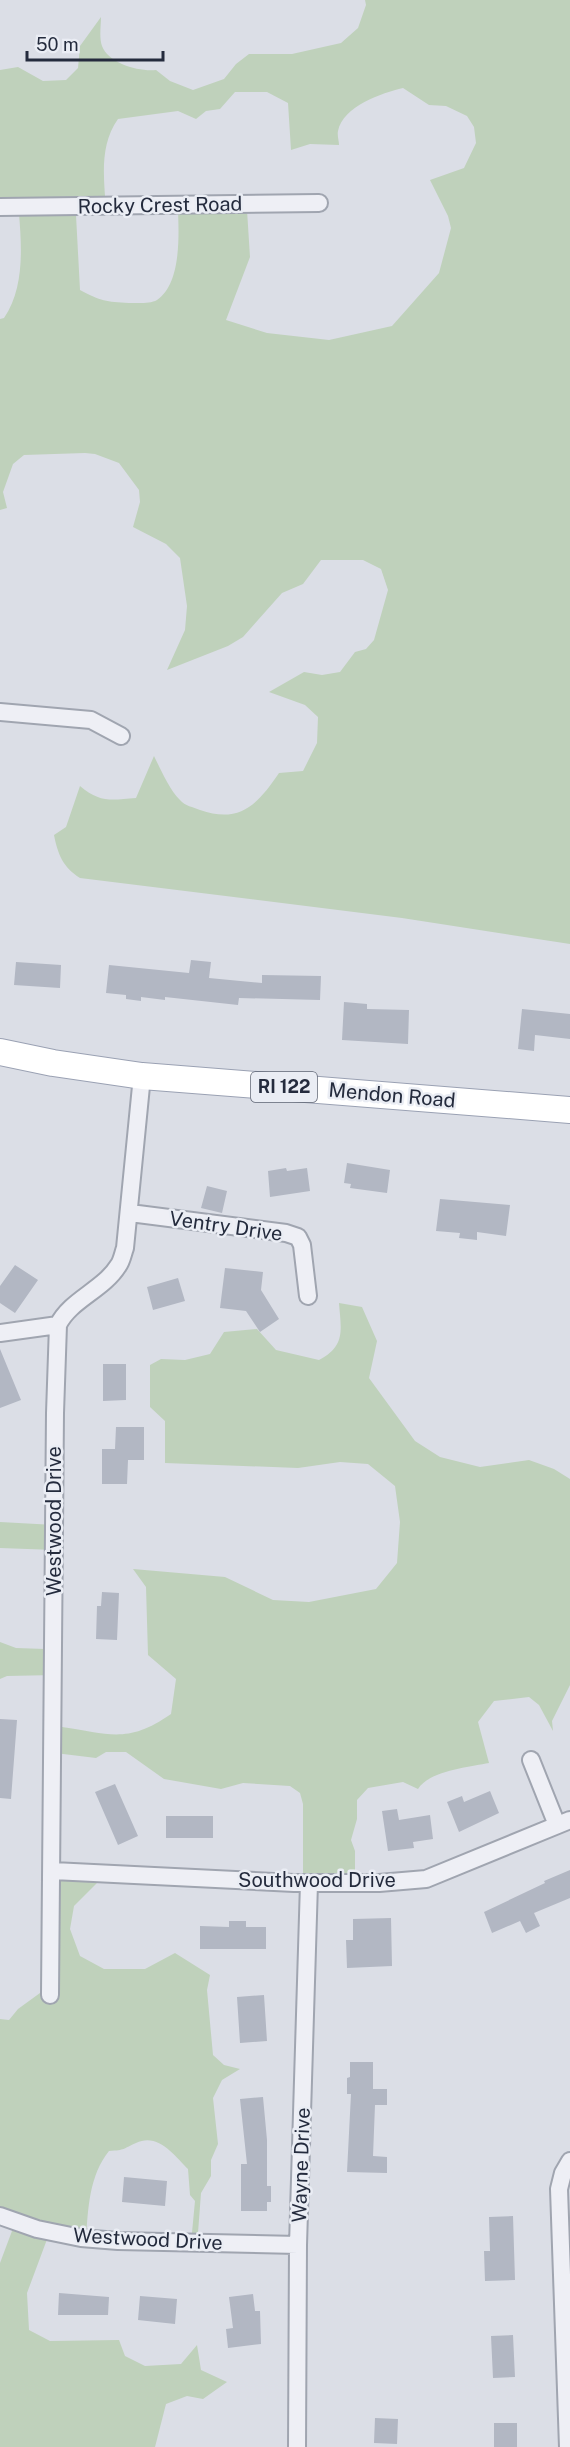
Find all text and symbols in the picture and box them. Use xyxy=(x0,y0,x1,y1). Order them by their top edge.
scale bar xyxy=(27,24,164,62)
text: 50 m xyxy=(36,34,79,55)
street label: Rocky Crest Road xyxy=(77,192,243,218)
road number: RI 122 xyxy=(251,1072,317,1102)
street label: Mendon Road xyxy=(327,1077,457,1113)
street label: Ventry Drive xyxy=(168,1206,284,1246)
street label: Westwood Drive xyxy=(42,1446,66,1596)
street label: Southwood Drive xyxy=(238,1868,396,1892)
street label: Wayne Drive xyxy=(287,2107,315,2223)
street label: Westwood Drive xyxy=(73,2223,223,2255)

